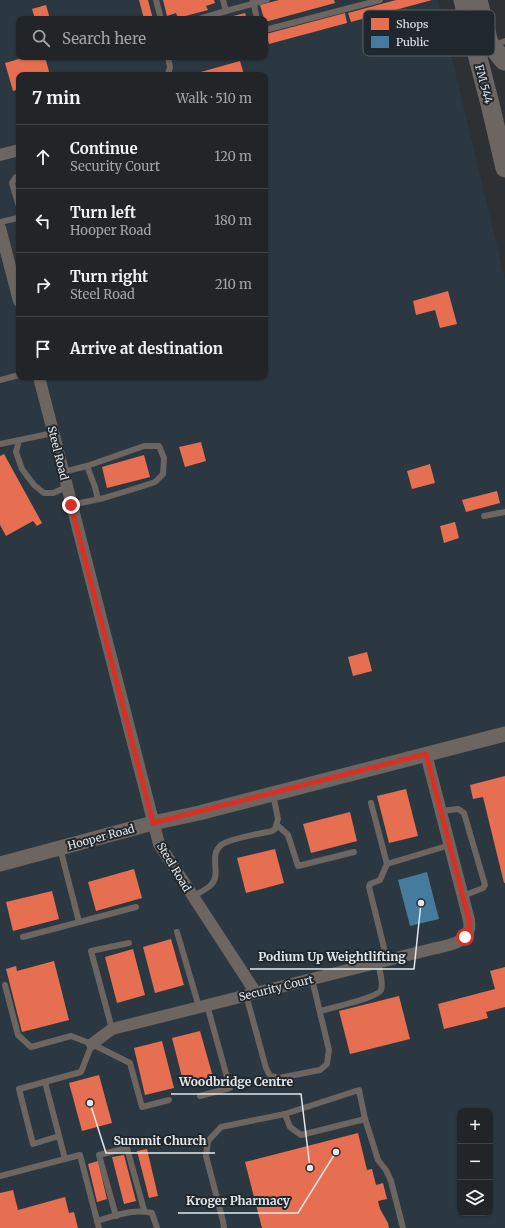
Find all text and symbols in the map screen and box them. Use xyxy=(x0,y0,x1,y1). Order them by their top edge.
legend xyxy=(363,10,495,56)
search box xyxy=(16,16,268,60)
text: Shops xyxy=(396,17,428,31)
icon: search xyxy=(30,27,52,49)
text: Search here xyxy=(62,29,146,48)
text: Public xyxy=(396,35,429,49)
street label: FM 544 xyxy=(472,63,496,105)
text: 7 min xyxy=(32,87,81,109)
text: Walk · 510 m xyxy=(176,90,252,107)
text: Continue xyxy=(70,139,138,158)
icon: ahead xyxy=(32,146,54,168)
text: 120 m xyxy=(214,148,252,165)
text: Security Court xyxy=(70,158,160,175)
text: Turn left xyxy=(70,203,136,222)
icon: left xyxy=(32,210,54,232)
text: 180 m xyxy=(214,212,252,229)
text: Hooper Road xyxy=(70,222,151,239)
text: Turn right xyxy=(70,267,148,286)
icon: right xyxy=(32,274,54,296)
text: 210 m xyxy=(215,276,252,293)
text: Steel Road xyxy=(70,286,135,303)
icon: arrive xyxy=(32,338,54,360)
text: Arrive at destination xyxy=(70,339,223,358)
street label: Steel Road xyxy=(45,425,72,482)
route end xyxy=(62,496,80,514)
street label: Hooper Road xyxy=(66,821,136,853)
street label: Steel Road xyxy=(154,840,194,894)
route start xyxy=(456,928,474,946)
callout: Podium Up Weightlifting xyxy=(250,945,414,969)
text: Podium Up Weightlifting xyxy=(258,949,406,964)
street label: Security Court xyxy=(237,972,315,1004)
callout: Woodbridge Centre xyxy=(171,1070,301,1094)
text: Woodbridge Centre xyxy=(178,1074,293,1089)
map controls xyxy=(457,1108,493,1216)
button: + xyxy=(457,1108,493,1144)
callout: Summit Church xyxy=(106,1129,215,1153)
text: Summit Church xyxy=(113,1133,207,1148)
button: − xyxy=(457,1144,493,1180)
button: layers xyxy=(457,1180,493,1216)
callout: Kroger Pharmacy xyxy=(178,1189,298,1213)
text: Kroger Pharmacy xyxy=(186,1193,291,1208)

